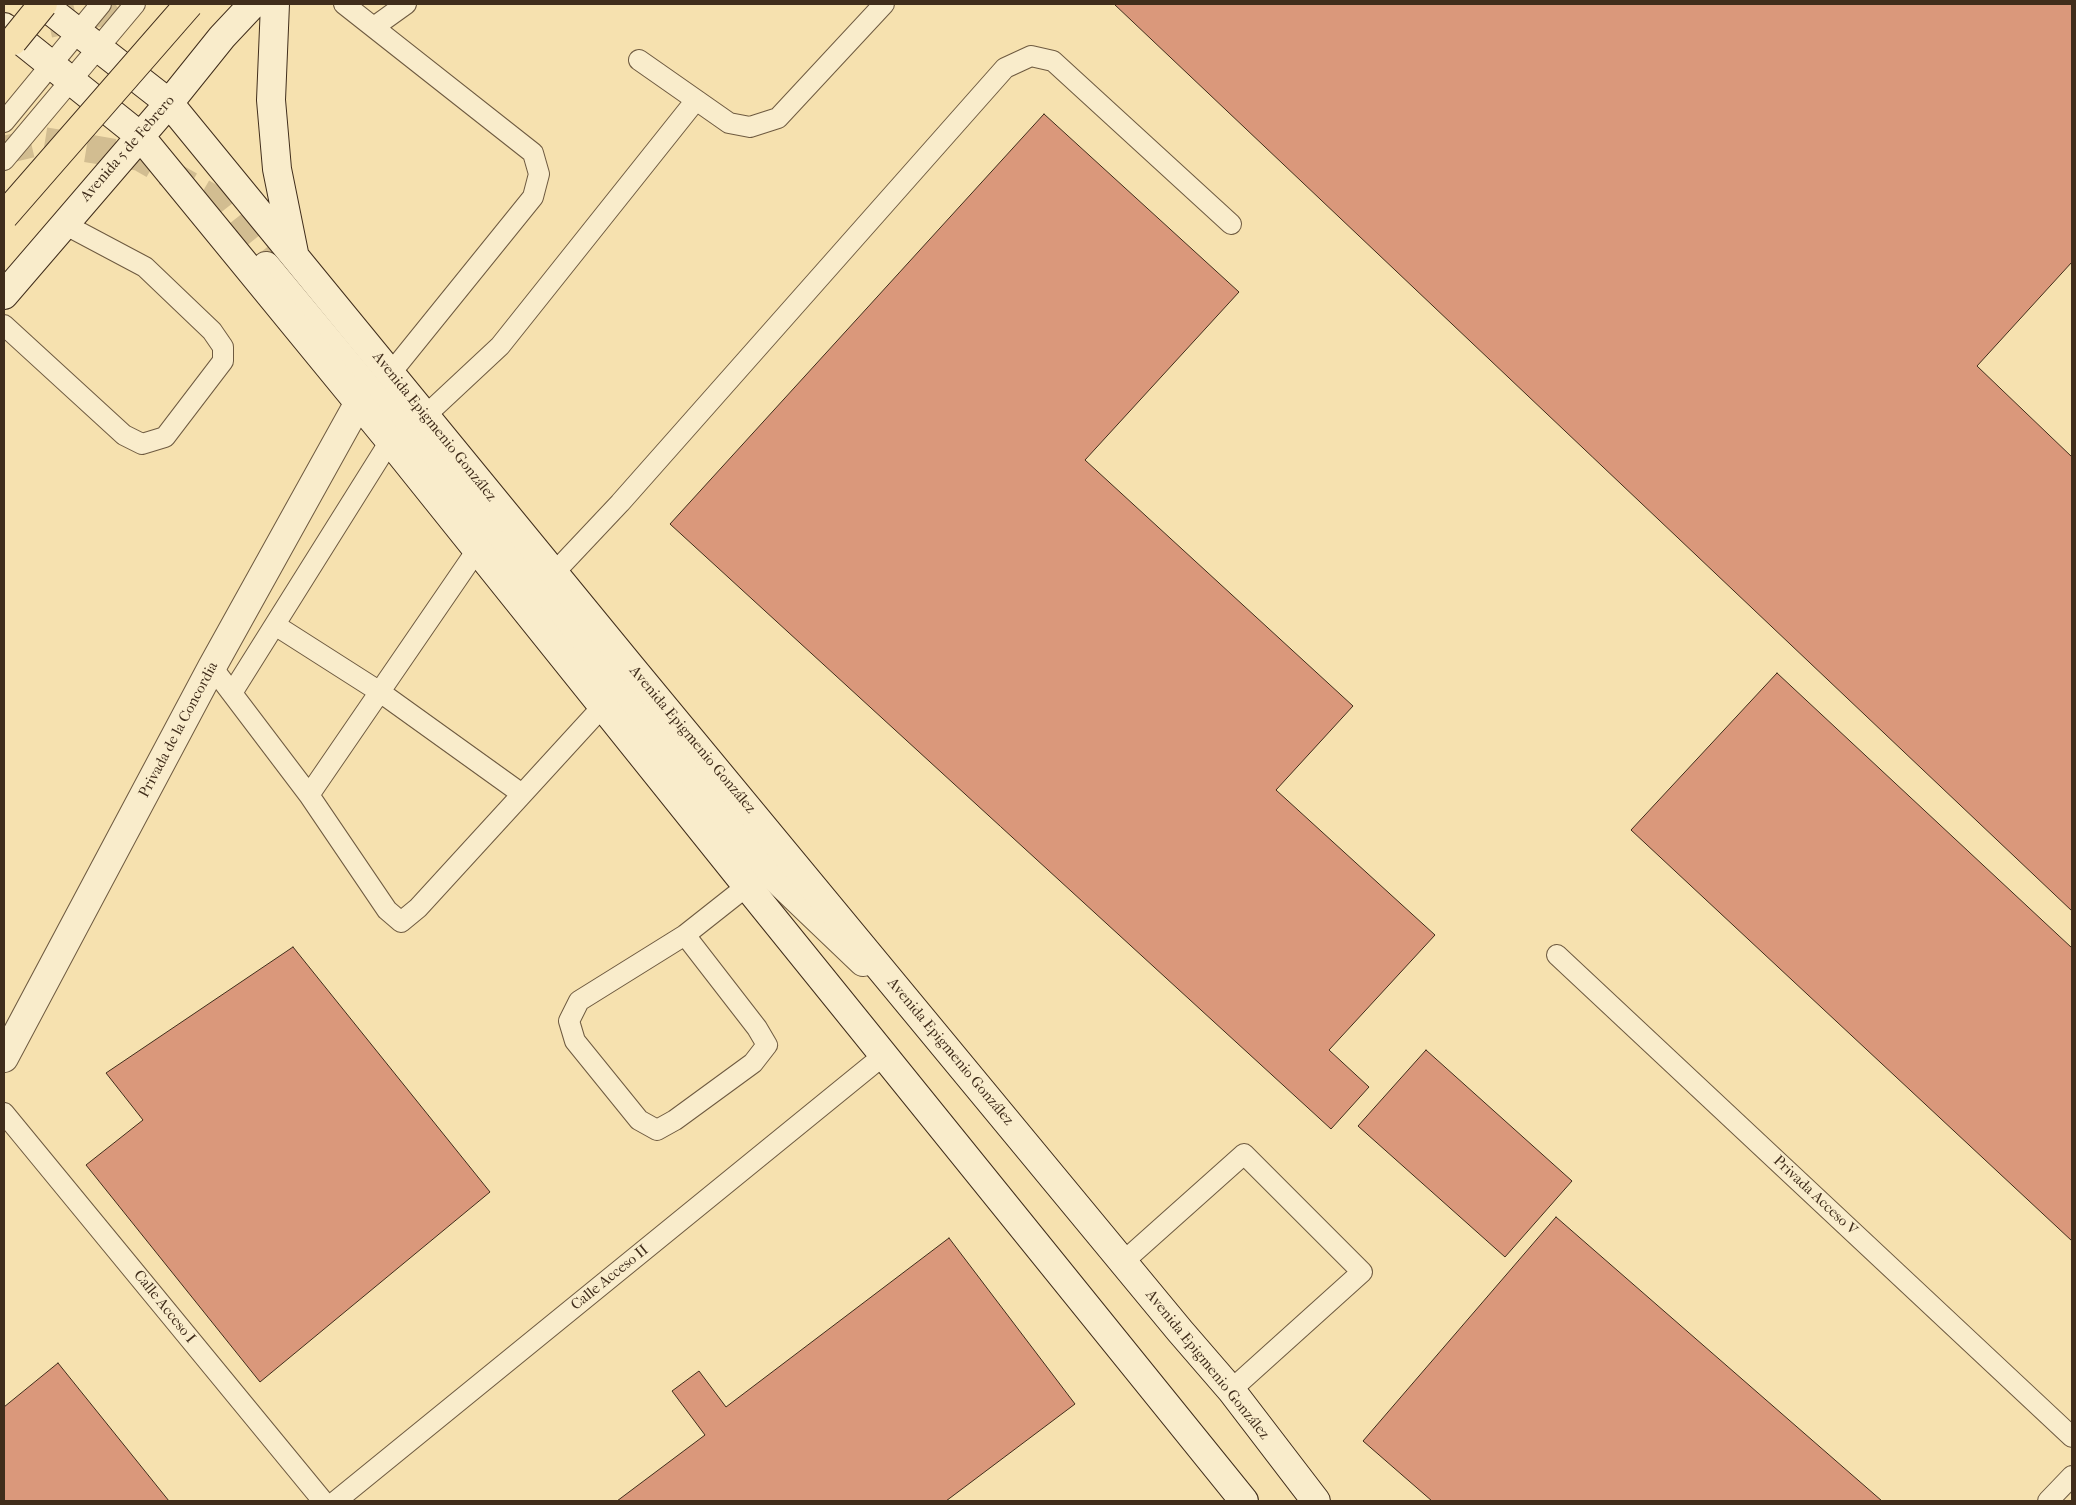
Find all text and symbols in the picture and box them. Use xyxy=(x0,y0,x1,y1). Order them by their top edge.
street label: Avenida 5 de Febrero xyxy=(77,92,179,206)
street label: Avenida Epigmenio González xyxy=(368,349,500,505)
street label: Privada de la Concordia xyxy=(136,659,222,801)
street label: Avenida Epigmenio González xyxy=(625,663,759,817)
street label: Avenida Epigmenio González xyxy=(883,975,1017,1129)
street label: Privada Acceso V xyxy=(1769,1152,1861,1240)
street label: Calle Acceso II xyxy=(568,1241,652,1315)
street label: Calle Acceso I xyxy=(129,1267,199,1347)
street label: Avenida Epigmenio González xyxy=(1141,1287,1273,1443)

